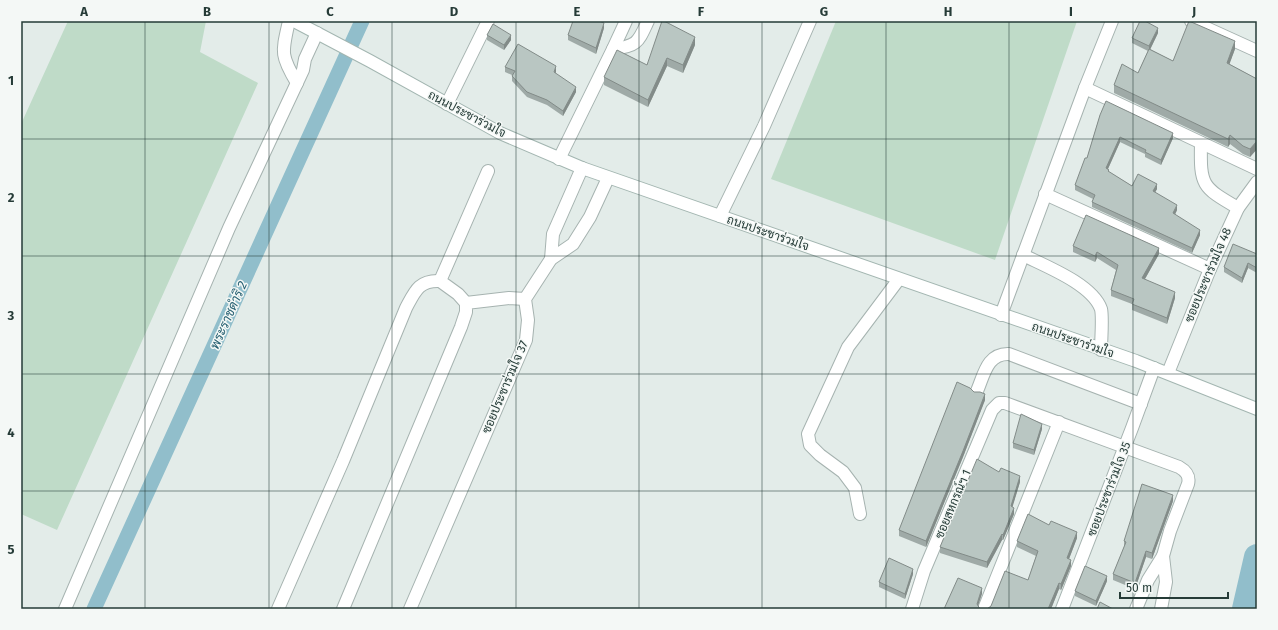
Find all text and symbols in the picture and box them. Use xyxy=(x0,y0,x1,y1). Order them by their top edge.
text: A xyxy=(79,4,88,19)
text: B xyxy=(203,4,211,19)
text: C xyxy=(326,4,334,19)
text: D xyxy=(450,4,459,19)
text: E xyxy=(574,4,581,19)
text: F xyxy=(698,4,705,19)
text: G xyxy=(820,4,828,19)
text: H xyxy=(944,4,952,19)
text: I xyxy=(1069,4,1073,19)
text: J xyxy=(1191,4,1196,19)
text: 1 xyxy=(8,73,14,88)
street label: ถนนประชาร่วมใจ xyxy=(426,87,509,140)
text: 2 xyxy=(8,190,15,205)
street label: ถนนประชาร่วมใจ xyxy=(725,211,811,254)
street label: ซอยประชาร่วมใจ 48 xyxy=(1181,225,1234,324)
water label: พระราชดำริ 2 xyxy=(206,278,250,352)
text: 3 xyxy=(7,308,15,323)
street label: ถนนประชาร่วมใจ xyxy=(1030,318,1116,361)
street label: ซอยประชาร่วมใจ 37 xyxy=(478,338,531,436)
text: 4 xyxy=(7,425,15,440)
street label: ซอยประชาร่วมใจ 35 xyxy=(1084,439,1133,538)
street label: ซอยสหกรณ์ฯ 1 xyxy=(931,467,974,541)
text: 5 xyxy=(8,542,15,557)
scale bar xyxy=(1120,574,1228,600)
text: 50 m xyxy=(1126,581,1152,595)

